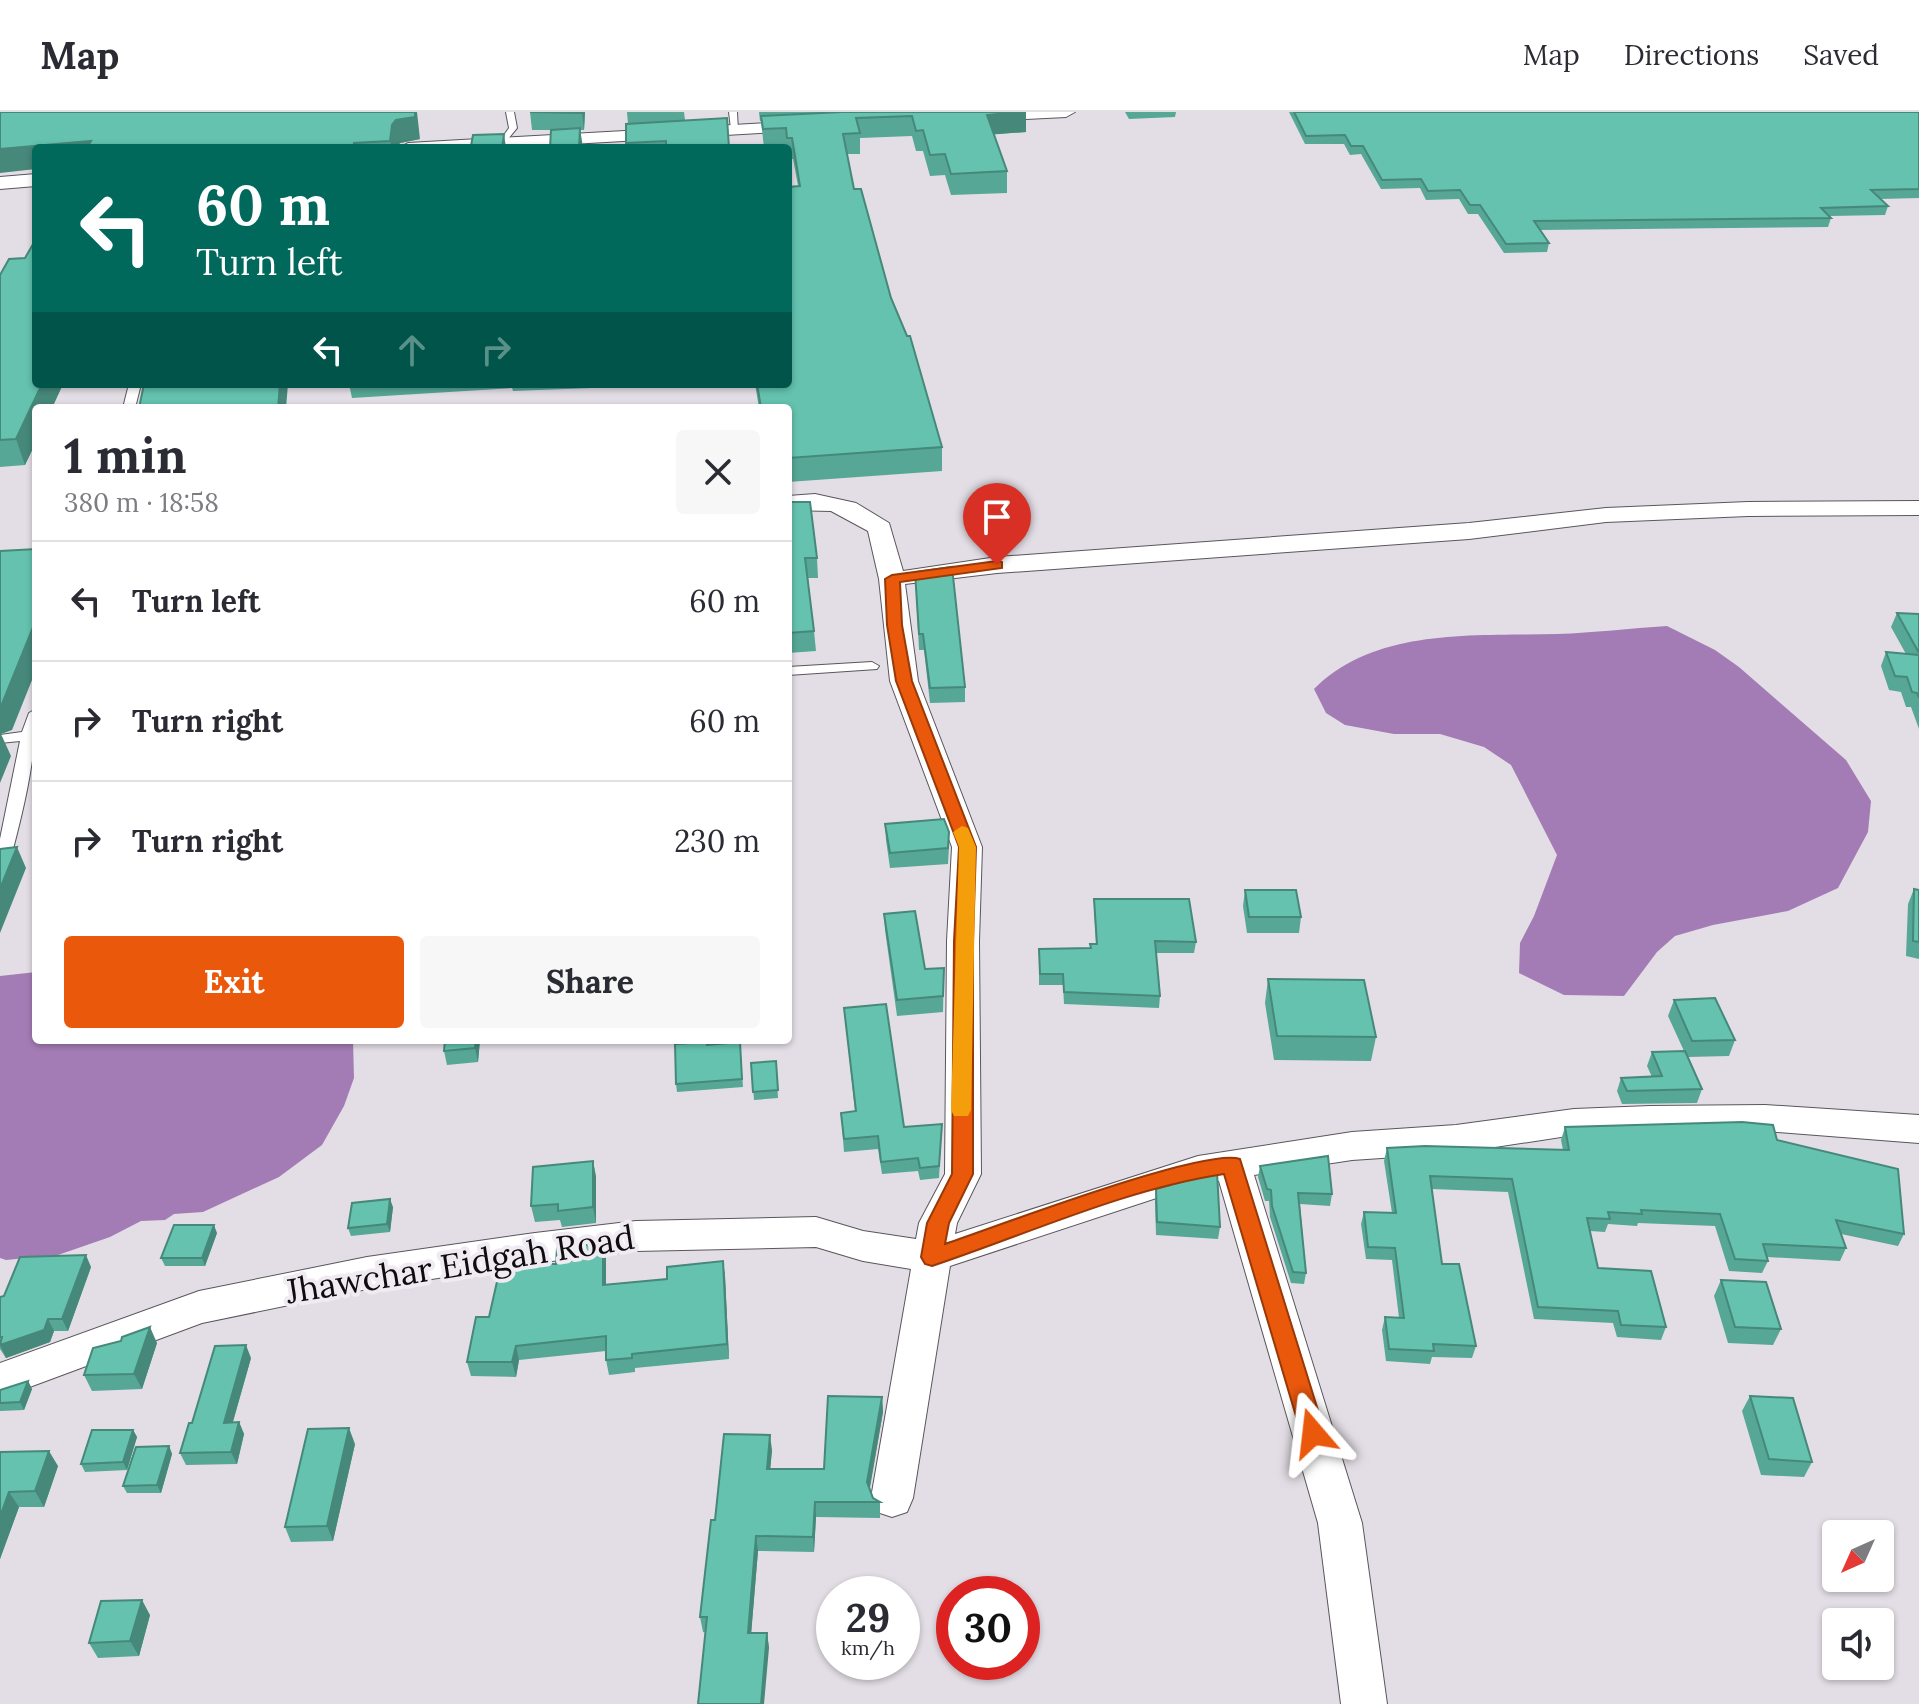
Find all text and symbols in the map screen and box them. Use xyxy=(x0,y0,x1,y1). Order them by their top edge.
text: Map xyxy=(40,31,119,79)
text: Map xyxy=(1523,37,1580,73)
text: Directions xyxy=(1624,37,1759,73)
text: Saved xyxy=(1803,37,1879,73)
text: 60 m xyxy=(196,169,330,240)
icon: left xyxy=(64,176,168,280)
text: Turn left xyxy=(196,239,343,285)
icon: left xyxy=(306,328,350,372)
icon: ahead xyxy=(390,328,434,372)
icon: right xyxy=(474,328,518,372)
text: 1 min xyxy=(64,425,187,486)
button: close xyxy=(676,430,760,514)
pin xyxy=(963,483,1031,565)
text: 380 m · 18:58 xyxy=(64,486,219,519)
icon: arrive xyxy=(975,495,1019,539)
icon: left xyxy=(64,579,108,623)
text: Turn left xyxy=(132,582,260,620)
text: 60 m xyxy=(689,582,760,620)
icon: right xyxy=(64,699,108,743)
text: Turn right xyxy=(132,702,283,740)
text: 60 m xyxy=(689,702,760,740)
icon: right xyxy=(64,819,108,863)
text: Turn right xyxy=(132,822,283,860)
text: 230 m xyxy=(674,822,760,860)
button: Exit xyxy=(64,936,404,1028)
button: Share xyxy=(420,936,760,1028)
street label: Jhawchar Eidgah Road xyxy=(282,1215,637,1313)
position arrow xyxy=(1271,1391,1355,1475)
north arrow xyxy=(1822,1520,1894,1592)
map controls xyxy=(1822,1520,1894,1680)
speed limit sign: 30 xyxy=(936,1576,1040,1680)
text: 29 xyxy=(846,1592,890,1643)
button: sound xyxy=(1822,1608,1894,1680)
text: km/h xyxy=(841,1635,895,1660)

